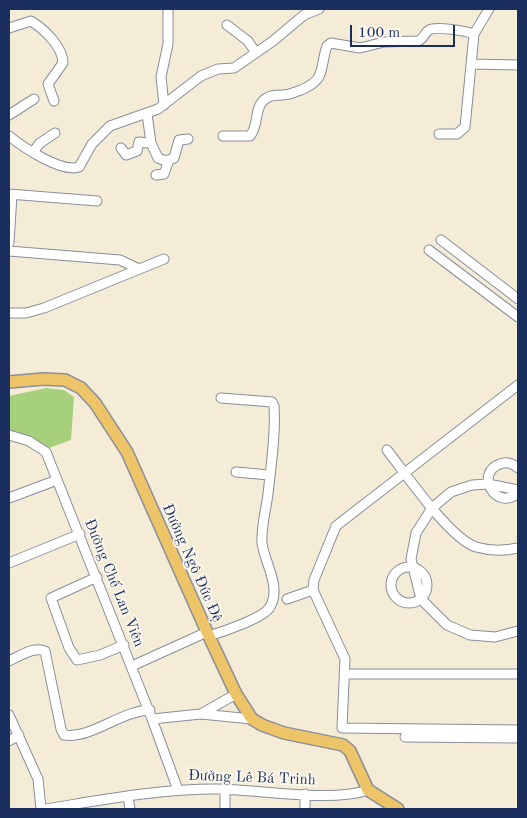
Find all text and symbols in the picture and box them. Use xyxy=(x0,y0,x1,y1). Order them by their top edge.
scale bar xyxy=(352,15,457,47)
text: 100 m xyxy=(358,26,400,41)
street label: Đường Ngô Đức Đệ xyxy=(158,501,226,625)
street label: Đường Chế Lan Viên xyxy=(80,516,148,650)
street label: Đường Lê Bá Trinh xyxy=(188,767,316,789)

